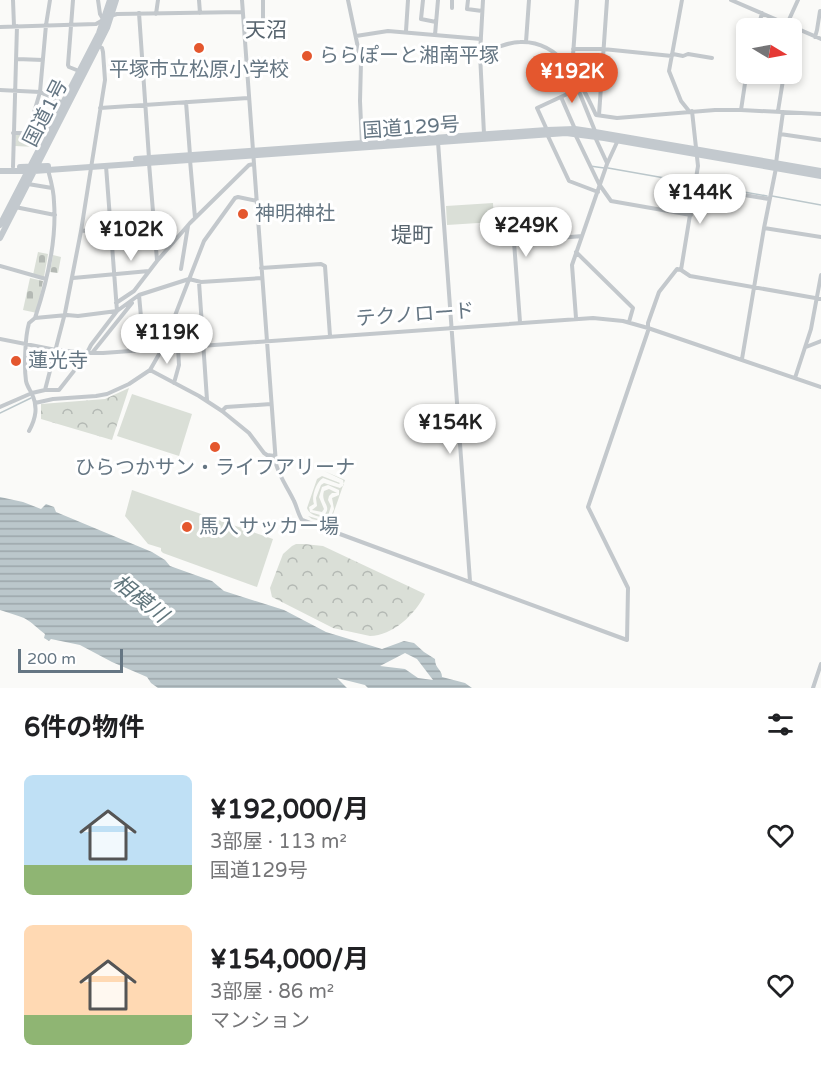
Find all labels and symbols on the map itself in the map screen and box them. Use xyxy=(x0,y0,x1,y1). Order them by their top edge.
district label: 天沼 xyxy=(245,18,287,43)
north arrow xyxy=(736,18,802,84)
marker: 平塚市立松原小学校 xyxy=(192,41,206,55)
place label: ららぽーと湘南平塚 xyxy=(319,44,499,68)
marker: ららぽーと湘南平塚 xyxy=(300,49,314,63)
pin: ¥192K xyxy=(530,53,614,104)
place label: 平塚市立松原小学校 xyxy=(109,58,289,82)
street label: 国道1号 xyxy=(19,75,73,151)
street label: 国道129号 xyxy=(361,113,461,143)
pin: ¥144K xyxy=(658,174,742,225)
place label: 神明神社 xyxy=(255,202,335,226)
marker: 神明神社 xyxy=(236,207,250,221)
pin: ¥249K xyxy=(484,207,568,258)
pin: ¥102K xyxy=(89,211,173,262)
district label: 堤町 xyxy=(391,223,433,248)
street label: テクノロード xyxy=(355,299,475,331)
pin: ¥119K xyxy=(125,314,209,365)
place label: 蓮光寺 xyxy=(28,349,88,373)
marker: 蓮光寺 xyxy=(9,354,23,368)
pin: ¥154K xyxy=(408,404,492,455)
marker: ひらつかサン・ライフアリーナ xyxy=(208,440,222,454)
place label: ひらつかサン・ライフアリーナ xyxy=(75,456,355,480)
place label: 馬入サッカー場 xyxy=(199,515,339,539)
marker: 馬入サッカー場 xyxy=(180,520,194,534)
water label: 相模川 xyxy=(107,570,174,629)
scale bar xyxy=(18,646,123,674)

